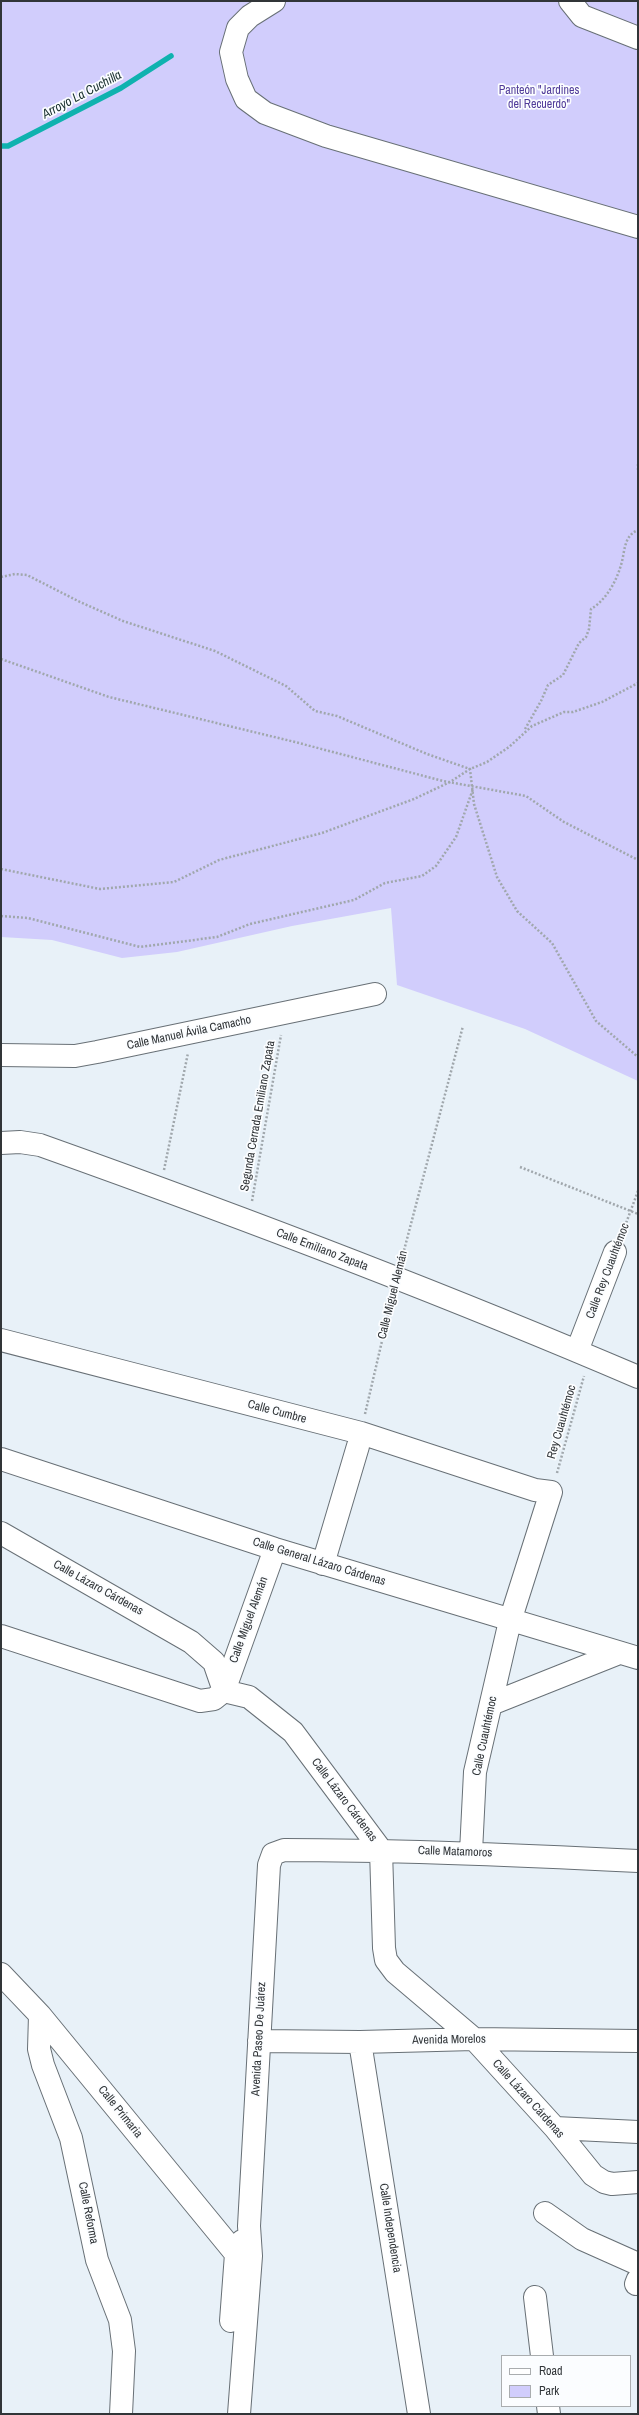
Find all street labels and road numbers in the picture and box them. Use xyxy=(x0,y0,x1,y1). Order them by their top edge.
street label: Calle Manuel Ávila Camacho xyxy=(126,1013,252,1053)
street label: Segunda Cerrada Emiliano Zapata xyxy=(238,1040,278,1192)
street label: Calle Rey Cuauhtémoc xyxy=(583,1221,633,1321)
street label: Calle Emiliano Zapata xyxy=(274,1226,370,1274)
street label: Calle Miguel Alemán xyxy=(375,1249,411,1341)
street label: Rey Cuauhtémoc xyxy=(545,1383,579,1461)
street label: Calle Cumbre xyxy=(246,1397,308,1427)
street label: Calle General Lázaro Cárdenas xyxy=(251,1535,387,1589)
street label: Calle Lázaro Cárdenas xyxy=(51,1557,145,1619)
street label: Calle Miguel Alemán xyxy=(227,1575,271,1665)
street label: Calle Cuauhtémoc xyxy=(470,1695,500,1777)
street label: Calle Lázaro Cárdenas xyxy=(308,1755,380,1845)
street label: Calle Matamoros xyxy=(418,1844,492,1860)
street label: Avenida Paseo De Juárez xyxy=(249,1982,269,2096)
street label: Avenida Morelos xyxy=(412,2032,486,2048)
street label: Calle Lázaro Cárdenas xyxy=(489,2057,567,2141)
street label: Calle Primaria xyxy=(95,2083,145,2141)
street label: Calle Reforma xyxy=(75,2181,101,2245)
street label: Calle Independencia xyxy=(376,2182,404,2274)

